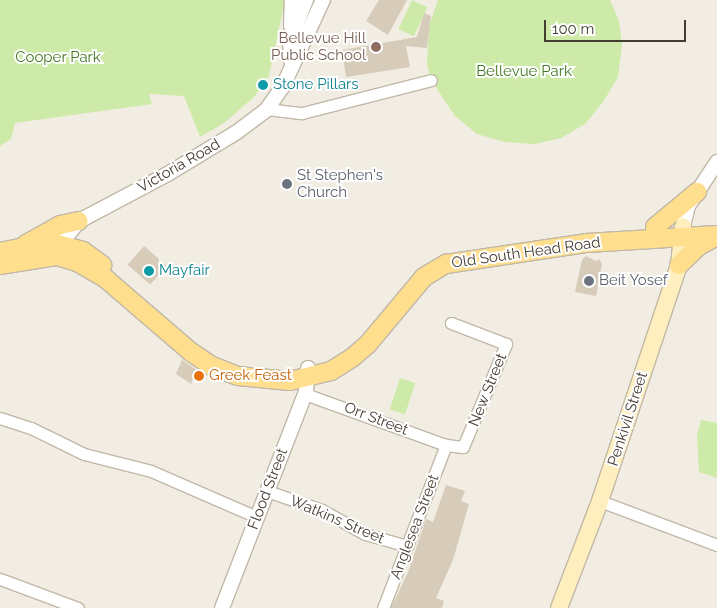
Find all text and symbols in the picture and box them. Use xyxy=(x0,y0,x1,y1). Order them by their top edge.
scale bar xyxy=(547,10,690,42)
text: 100 m xyxy=(552,20,594,38)
place label: Bellevue Hill Public School xyxy=(271,29,366,64)
marker: Bellevue Hill Public School xyxy=(370,41,382,53)
park label: Cooper Park xyxy=(15,49,101,67)
park label: Bellevue Park xyxy=(476,63,572,81)
place label: Stone Pillars xyxy=(273,76,359,94)
marker: Stone Pillars xyxy=(257,79,269,91)
street label: Victoria Road xyxy=(135,135,223,197)
place label: St Stephen's Church xyxy=(297,166,383,201)
marker: St Stephen's Church xyxy=(281,178,293,190)
street label: Old South Head Road xyxy=(450,234,602,272)
place label: Mayfair xyxy=(159,262,210,280)
marker: Mayfair xyxy=(143,265,155,277)
place label: Beit Yosef xyxy=(599,272,668,290)
marker: Beit Yosef xyxy=(583,275,595,287)
street label: New Street xyxy=(465,351,511,429)
place label: Greek Feast xyxy=(209,367,292,385)
street label: Penkivil Street xyxy=(604,369,652,469)
marker: Greek Feast xyxy=(193,370,205,382)
street label: Orr Street xyxy=(341,399,411,439)
street label: Flood Street xyxy=(244,446,292,532)
street label: Anglesea Street xyxy=(387,472,443,582)
street label: Watkins Street xyxy=(287,492,387,548)

